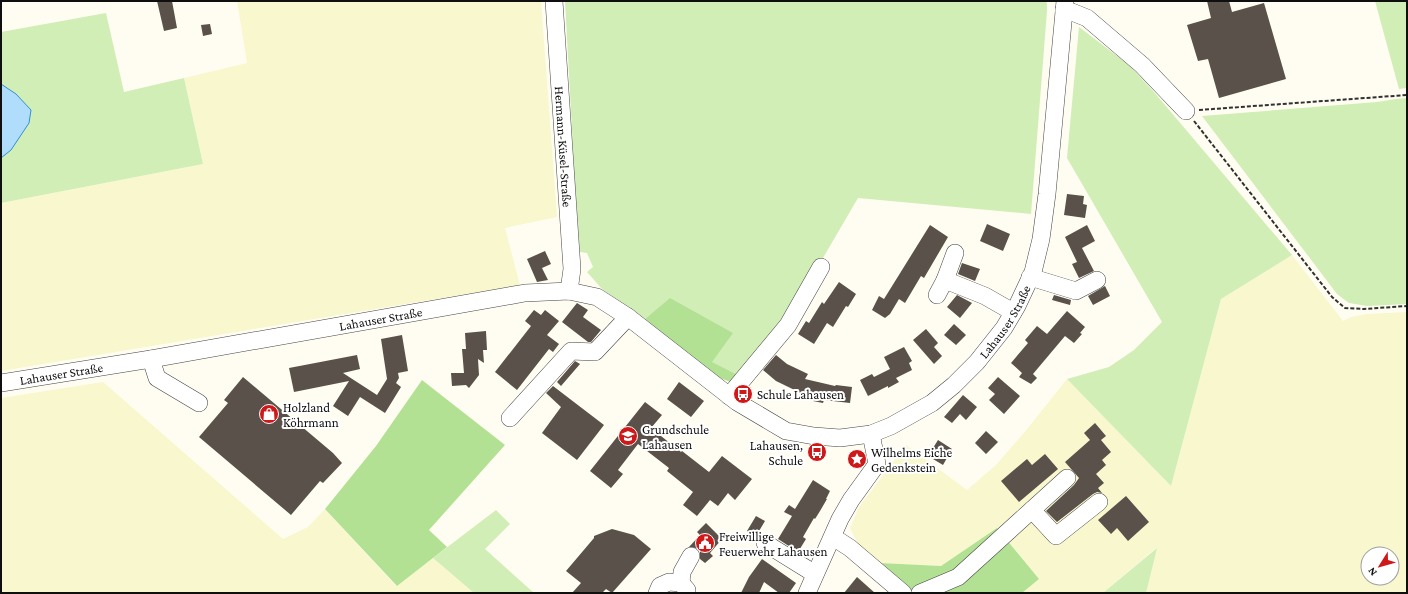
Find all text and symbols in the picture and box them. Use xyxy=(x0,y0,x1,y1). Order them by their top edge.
street label: Hermann-Küsel-Straße xyxy=(552,86,575,208)
street label: Lahauser Straße xyxy=(976,282,1033,361)
street label: Lahauser Straße xyxy=(338,304,424,333)
street label: Lahauser Straße xyxy=(19,359,104,387)
bus stop icon: Schule Lahausen xyxy=(732,383,754,405)
place label: Schule Lahausen xyxy=(757,387,844,402)
place label: Holzland Köhrmann xyxy=(283,400,339,430)
shop icon: Holzland Köhrmann xyxy=(258,403,280,425)
place label: Grundschule Lahausen xyxy=(642,422,709,452)
school or university icon: Grundschule Lahausen xyxy=(617,425,639,447)
place label: Lahausen, Schule xyxy=(750,438,803,468)
bus stop icon: Lahausen, Schule xyxy=(806,441,828,463)
place label: Wilhelms Eiche Gedenkstein xyxy=(871,445,952,475)
place icon: Wilhelms Eiche Gedenkstein xyxy=(846,448,868,470)
place label: Freiwillige Feuerwehr Lahausen xyxy=(719,529,827,559)
public building icon: Freiwillige Feuerwehr Lahausen xyxy=(694,532,716,554)
north arrow xyxy=(1360,546,1400,586)
text: N xyxy=(1365,565,1379,579)

